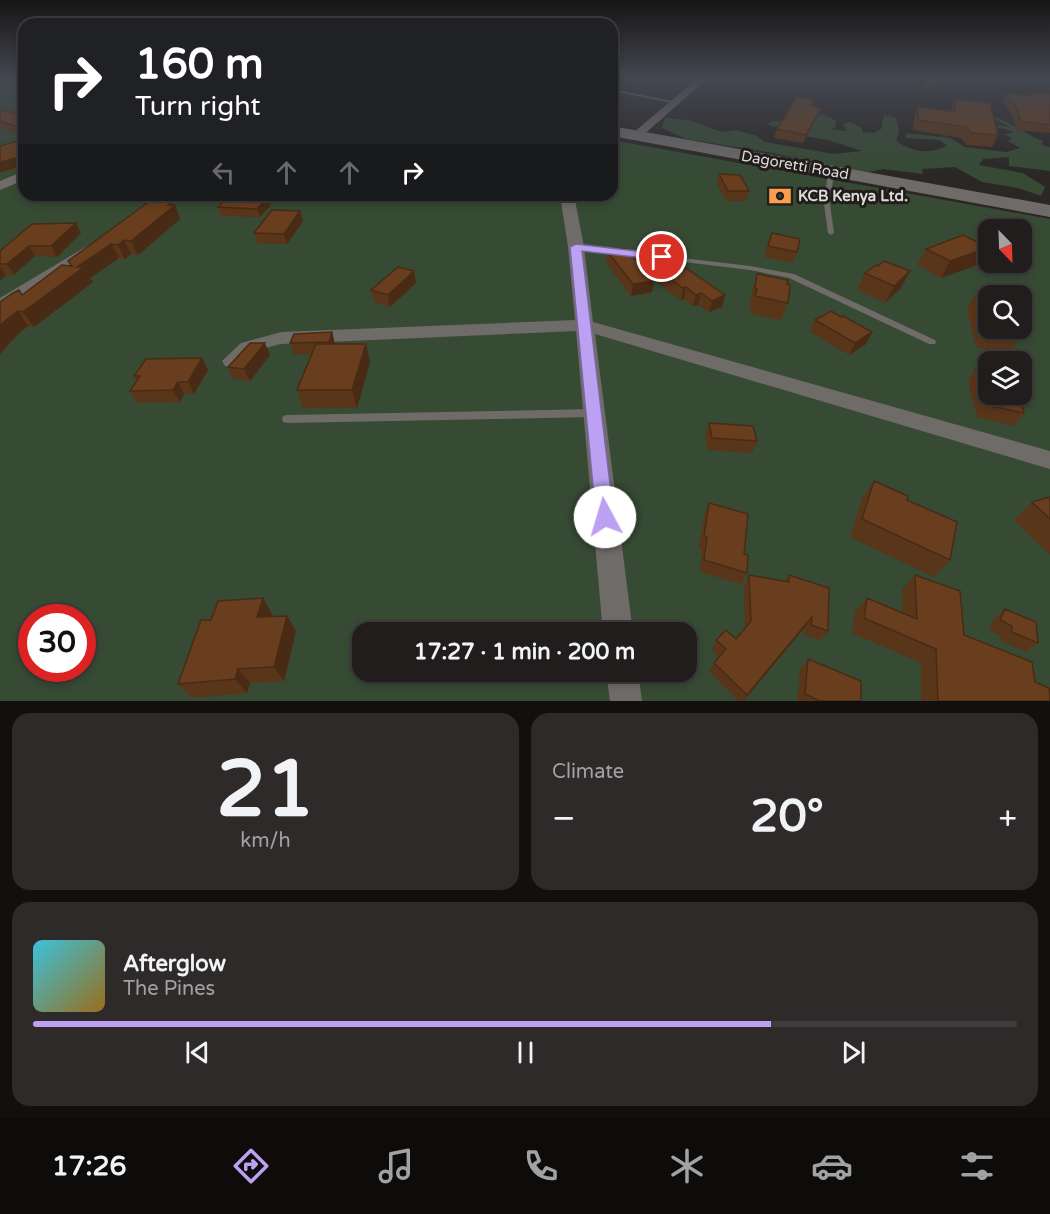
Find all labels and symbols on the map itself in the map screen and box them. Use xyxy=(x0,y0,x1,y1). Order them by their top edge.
street label: Dagoretti Road xyxy=(740,147,850,183)
bank icon: KCB Kenya Ltd. xyxy=(767,183,793,209)
place label: KCB Kenya Ltd. xyxy=(798,187,908,206)
north arrow xyxy=(978,219,1032,273)
pin xyxy=(636,231,687,282)
position arrow xyxy=(573,485,637,549)
speed limit sign: 30 xyxy=(18,604,96,682)

